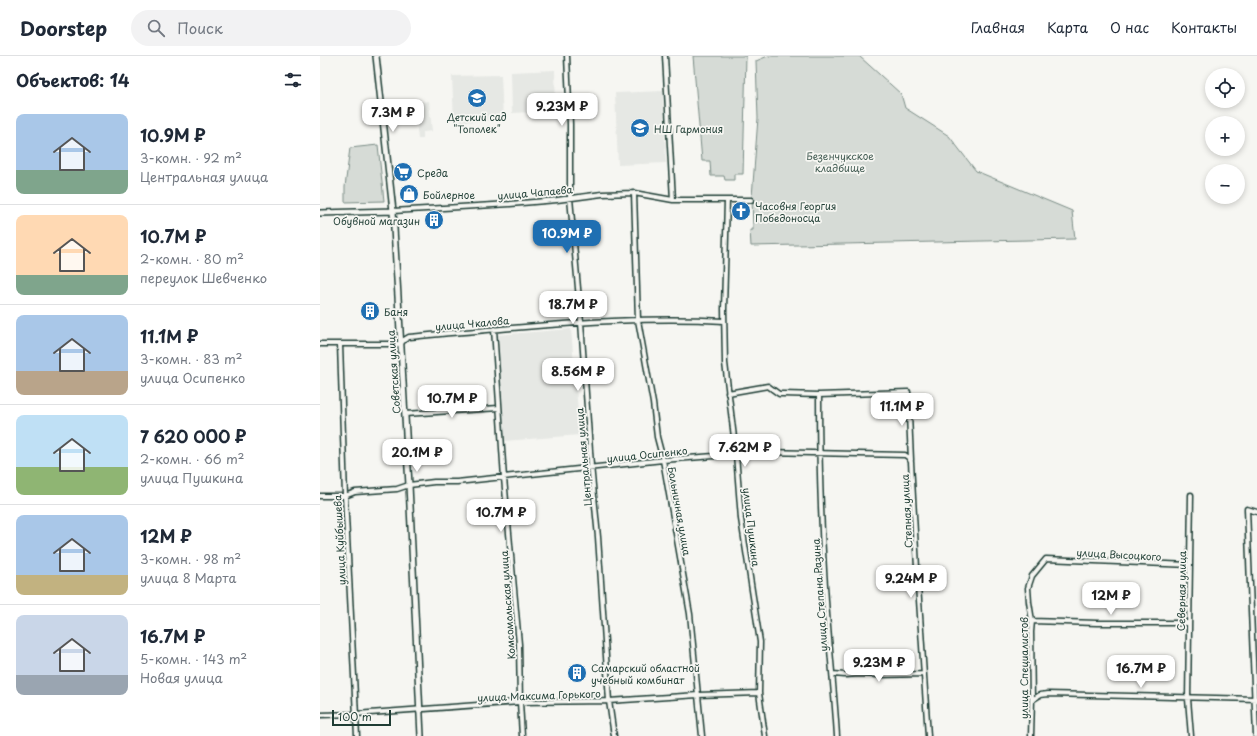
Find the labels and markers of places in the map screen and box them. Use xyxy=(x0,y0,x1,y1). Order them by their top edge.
school or university icon: Детский сад "Тополек" xyxy=(466,87,488,109)
pin: 9.23M ₽ xyxy=(525,93,599,127)
pin: 7.3M ₽ xyxy=(360,99,426,133)
place label: Детский сад "Тополек" xyxy=(446,109,507,136)
school or university icon: НШ Гармония xyxy=(629,117,651,139)
place label: НШ Гармония xyxy=(654,121,723,136)
supermarket icon: Среда xyxy=(392,161,414,183)
place label: Среда xyxy=(417,165,449,180)
shop icon: Бойлерное xyxy=(398,183,420,205)
place label: Бойлерное xyxy=(423,187,475,202)
place label: Часовня Георгия Победоносца xyxy=(755,198,836,225)
church icon: Часовня Георгия Победоносца xyxy=(730,200,752,222)
building icon: Обувной магазин xyxy=(423,209,445,231)
place label: Обувной магазин xyxy=(333,213,420,228)
pin: 10.9M ₽ xyxy=(530,220,604,254)
pin: 18.7M ₽ xyxy=(536,291,610,325)
building icon: Баня xyxy=(359,300,381,322)
place label: Баня xyxy=(384,304,408,319)
pin: 8.56M ₽ xyxy=(541,358,615,392)
pin: 10.7M ₽ xyxy=(415,385,489,419)
pin: 11.1M ₽ xyxy=(865,393,939,427)
pin: 7.62M ₽ xyxy=(708,434,782,468)
pin: 20.1M ₽ xyxy=(380,439,454,473)
pin: 10.7M ₽ xyxy=(464,499,538,533)
pin: 9.24M ₽ xyxy=(874,565,948,599)
pin: 12M ₽ xyxy=(1083,582,1139,616)
pin: 9.23M ₽ xyxy=(842,649,916,683)
pin: 16.7M ₽ xyxy=(1104,655,1178,689)
place label: Самарский областной учебный комбинат xyxy=(591,660,700,687)
building icon: Самарский областной учебный комбинат xyxy=(566,662,588,684)

